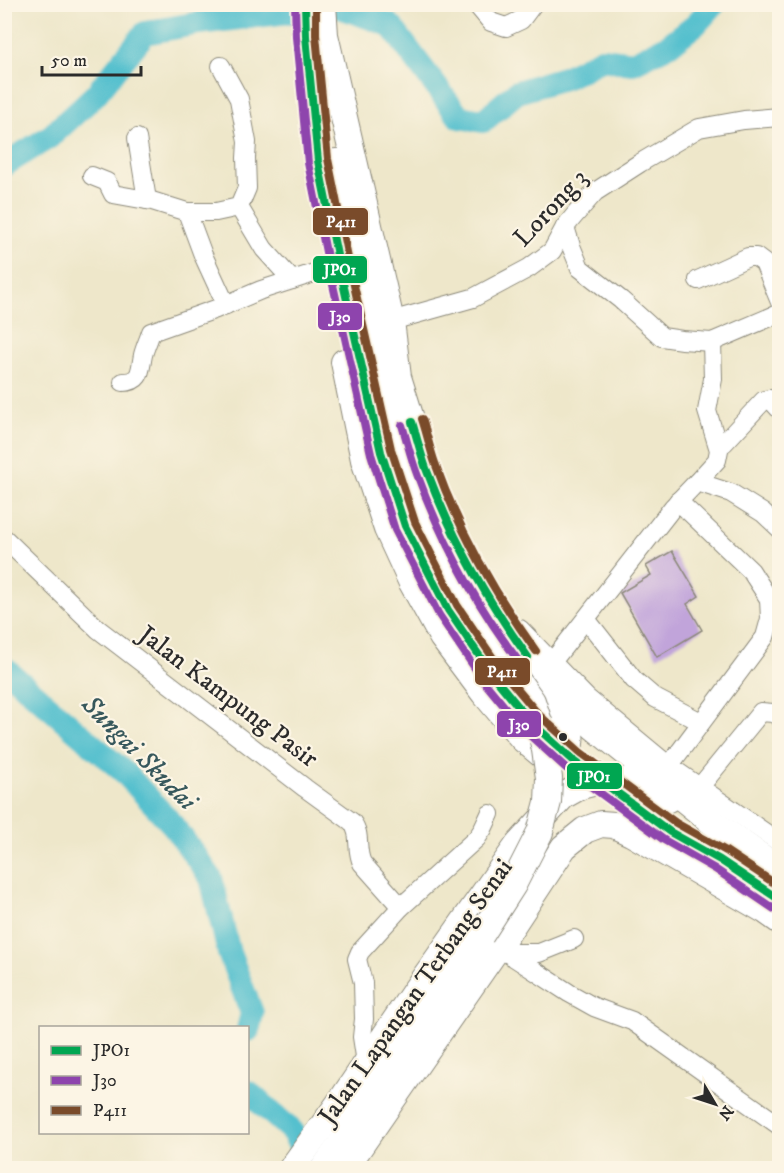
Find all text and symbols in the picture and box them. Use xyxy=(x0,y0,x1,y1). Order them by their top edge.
scale bar xyxy=(42,39,141,77)
text: 50 m xyxy=(51,50,87,72)
street label: Lorong 3 xyxy=(506,162,596,254)
line badge: P411 xyxy=(312,207,369,236)
text: P411 xyxy=(326,212,356,232)
line badge: JPO1 xyxy=(312,255,368,284)
text: JPO1 xyxy=(322,260,357,280)
line badge: J30 xyxy=(317,302,363,331)
text: J30 xyxy=(327,307,351,327)
street label: Jalan Kampung Pasir xyxy=(130,618,325,775)
line badge: P411 xyxy=(474,657,531,686)
text: P411 xyxy=(487,662,517,682)
water label: Sungai Skudai xyxy=(73,687,205,819)
line badge: J30 xyxy=(496,710,542,738)
text: J30 xyxy=(506,715,530,735)
unlabelled marker xyxy=(557,731,569,743)
line badge: JPO1 xyxy=(566,762,623,790)
text: JPO1 xyxy=(576,767,611,787)
street label: Jalan Lapangan Terbang Senai xyxy=(310,853,521,1133)
legend xyxy=(39,1026,249,1134)
text: JPO1 xyxy=(91,1040,130,1062)
text: J30 xyxy=(91,1070,117,1092)
north arrow xyxy=(685,1074,745,1134)
text: P411 xyxy=(93,1100,127,1122)
text: N xyxy=(714,1101,738,1124)

